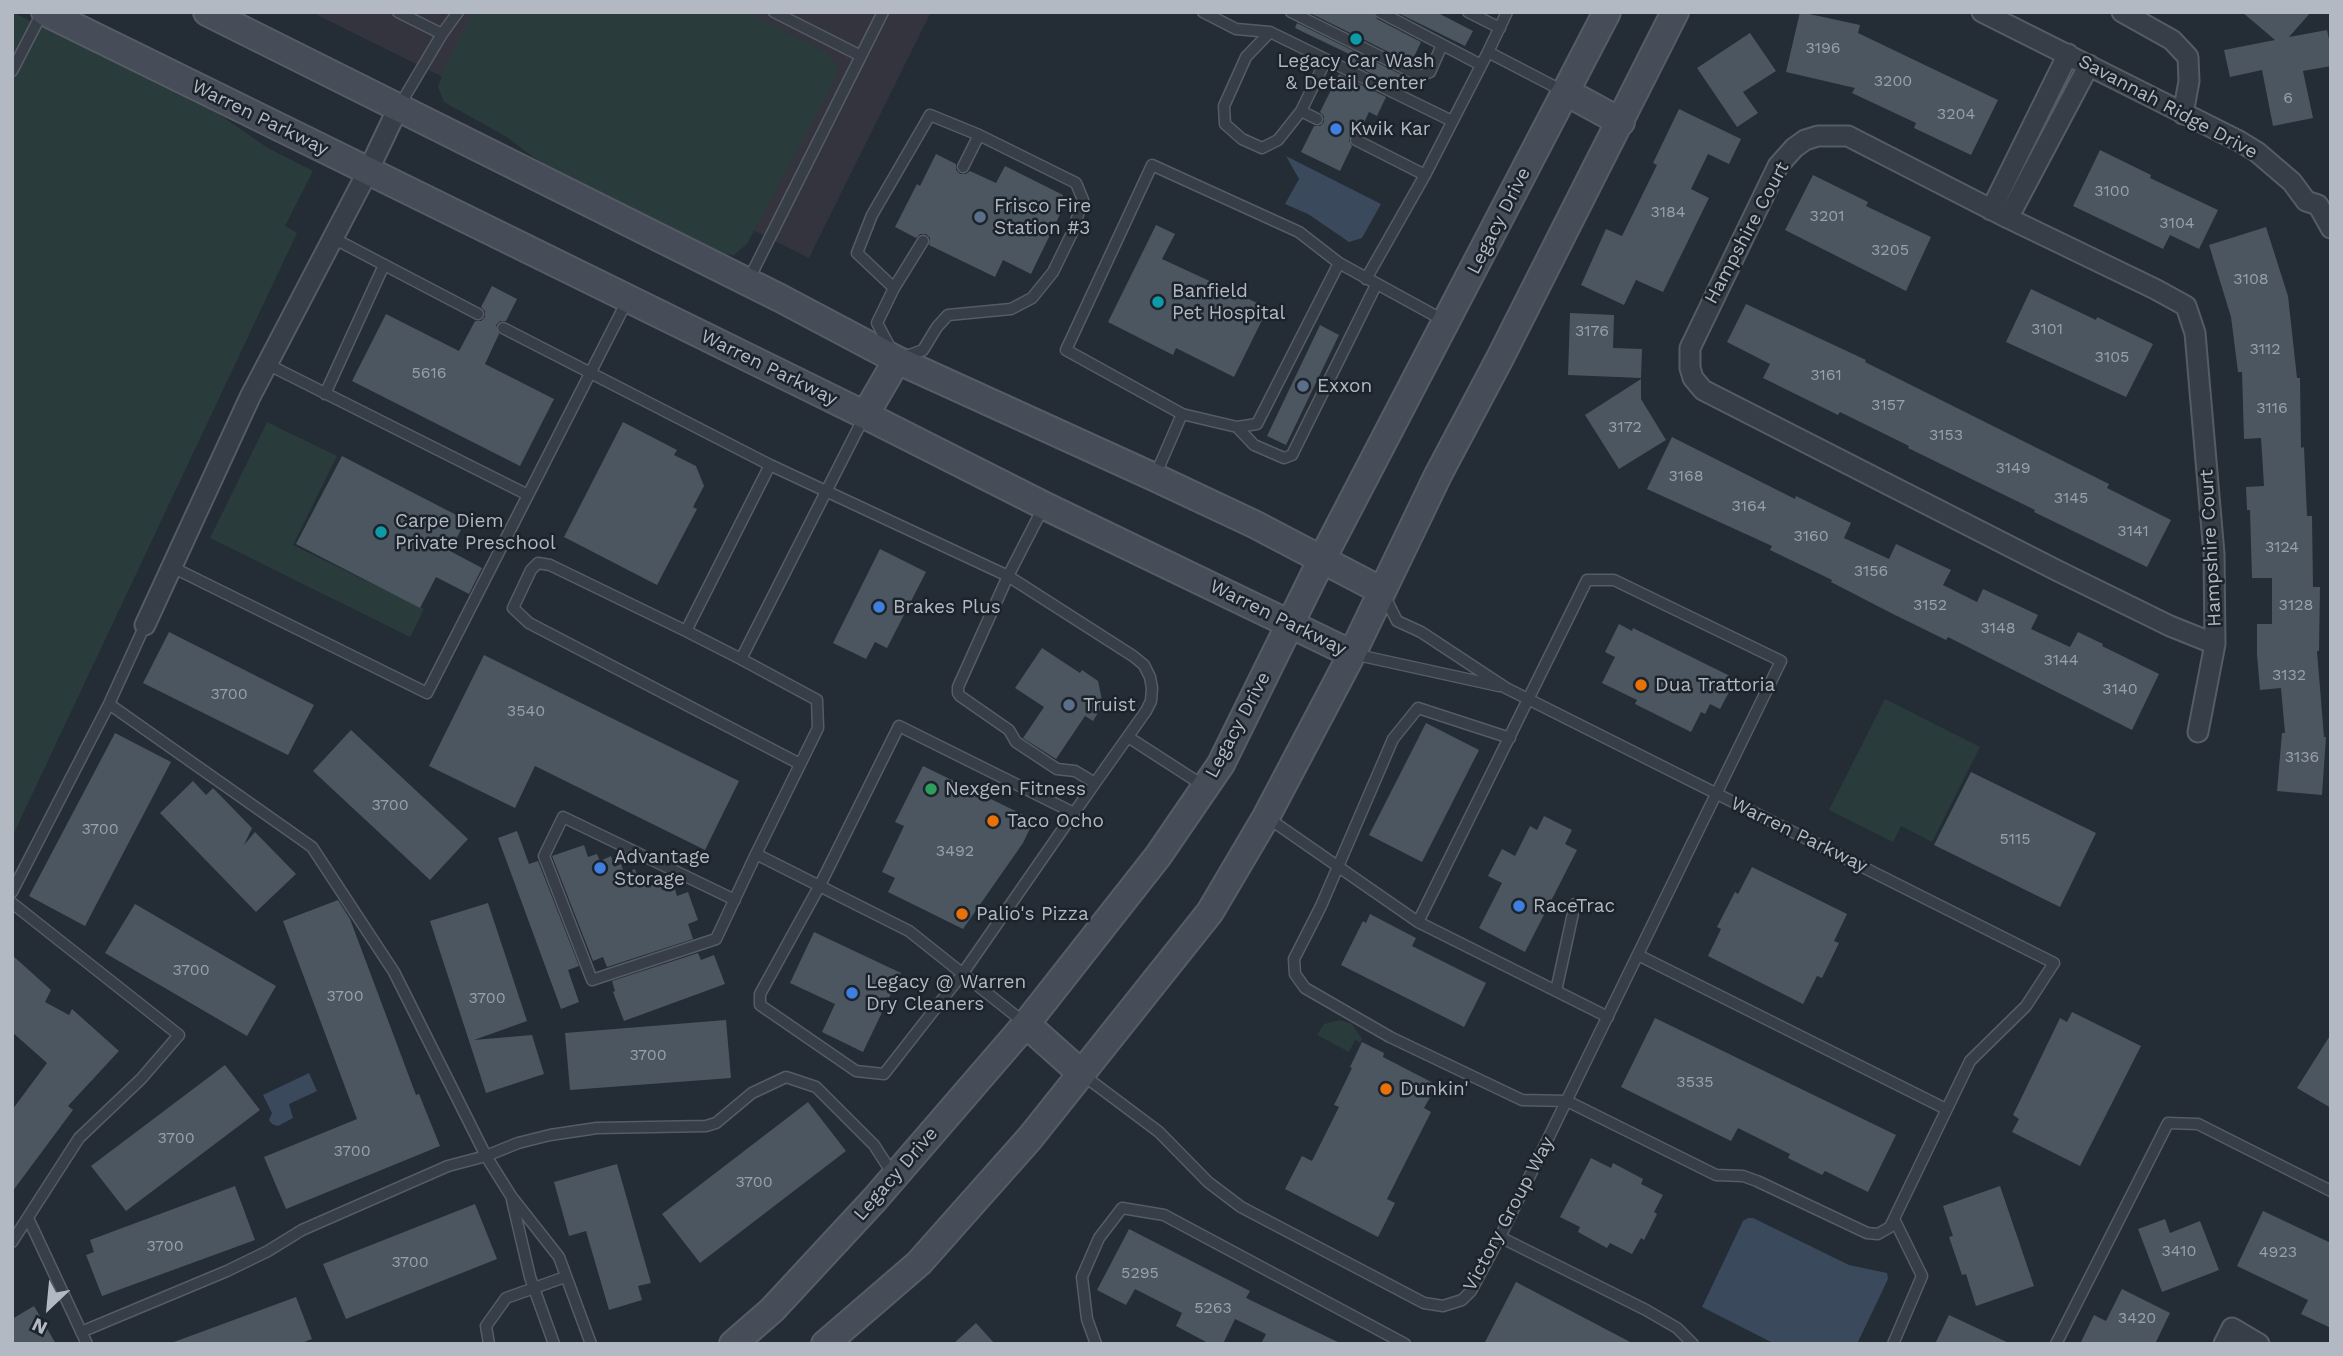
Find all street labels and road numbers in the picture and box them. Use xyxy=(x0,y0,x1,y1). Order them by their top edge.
street label: Savannah Ridge Drive xyxy=(2075,50,2261,164)
street label: Warren Parkway xyxy=(188,75,332,161)
street label: Hampshire Court xyxy=(1700,158,1794,308)
street label: Legacy Drive xyxy=(1462,164,1536,278)
street label: Warren Parkway xyxy=(697,325,841,411)
street label: Hampshire Court xyxy=(2195,469,2227,627)
street label: Warren Parkway xyxy=(1206,575,1350,661)
street label: Legacy Drive xyxy=(1201,668,1275,782)
street label: Warren Parkway xyxy=(1727,792,1871,878)
street label: Legacy Drive xyxy=(849,1122,943,1226)
street label: Victory Group Way xyxy=(1459,1133,1559,1295)

